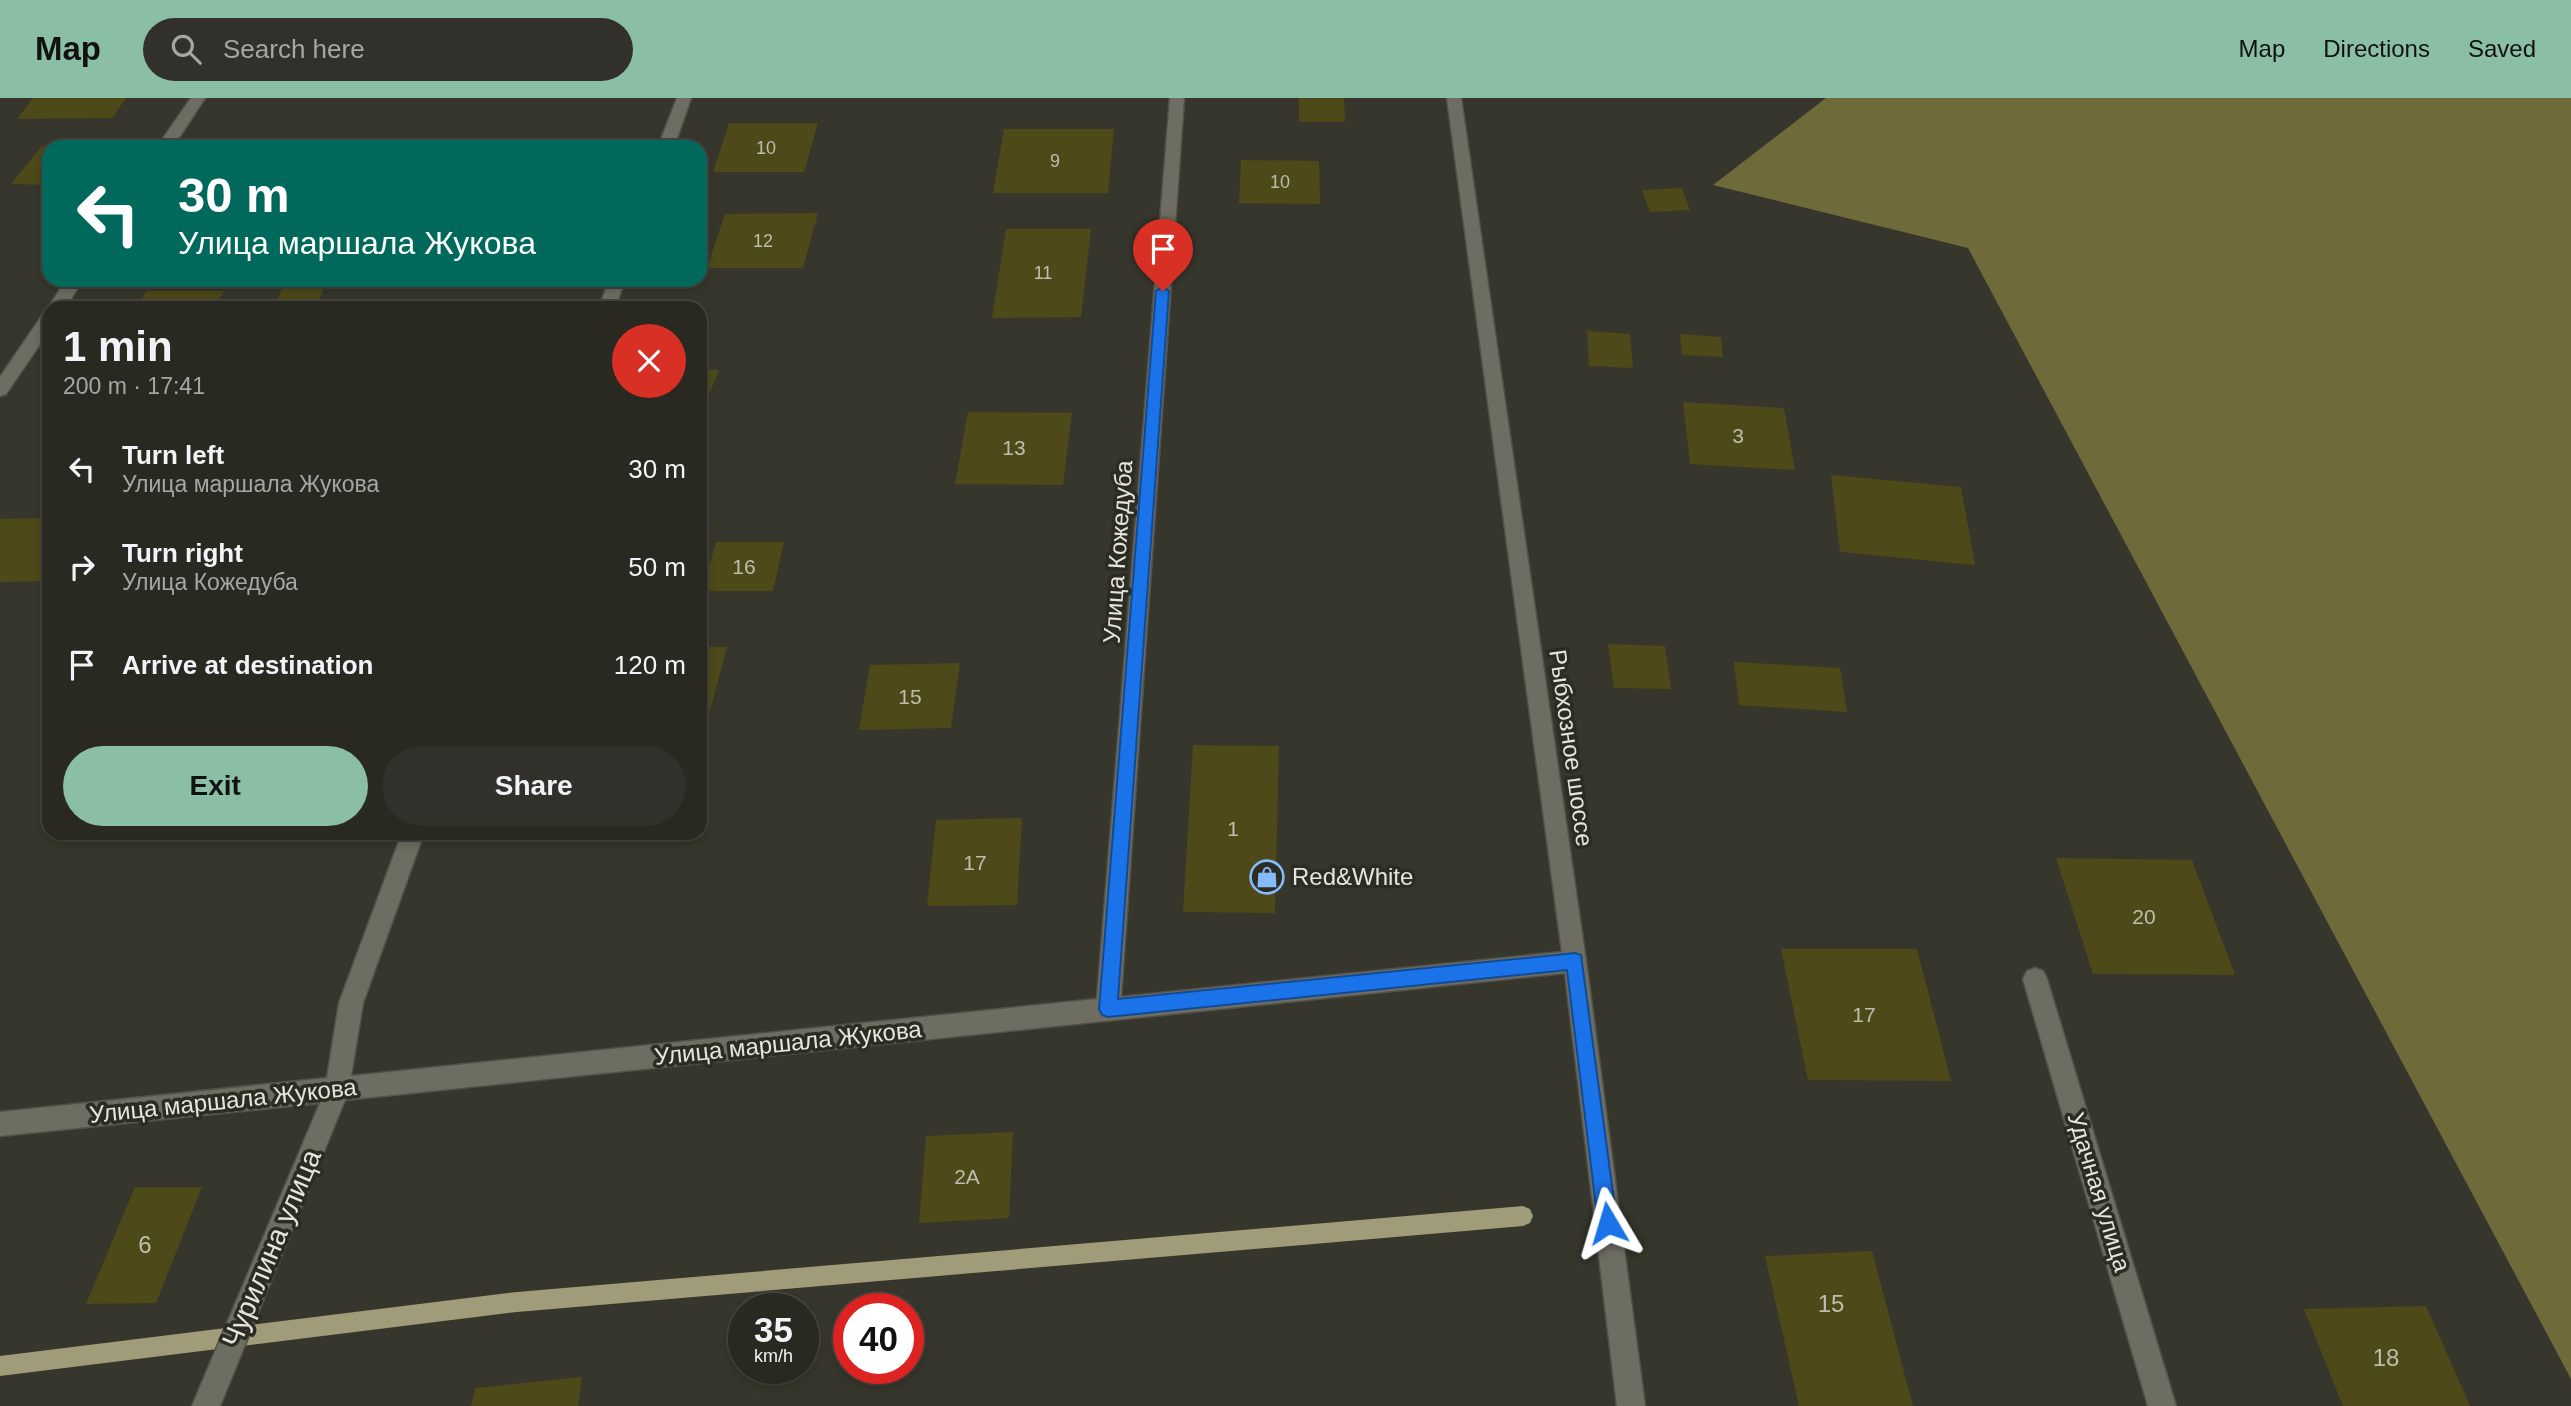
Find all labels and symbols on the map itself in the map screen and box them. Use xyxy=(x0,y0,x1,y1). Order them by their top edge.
house number: 10 xyxy=(756,138,776,158)
house number: 9 xyxy=(1050,151,1060,171)
house number: 10 xyxy=(1270,172,1290,192)
pin xyxy=(1133,219,1193,291)
house number: 12 xyxy=(753,231,773,251)
house number: 11 xyxy=(1034,263,1052,283)
house number: 3 xyxy=(1732,424,1744,447)
house number: 13 xyxy=(1002,436,1026,459)
street label: Улица Кожедуба xyxy=(1098,459,1137,644)
house number: 16 xyxy=(732,555,756,578)
street label: Рыбхозное шоссе xyxy=(1544,648,1599,848)
house number: 15 xyxy=(898,685,922,708)
house number: 1 xyxy=(1227,817,1239,840)
house number: 17 xyxy=(963,851,987,874)
shop icon: Red&White xyxy=(1248,858,1286,896)
place label: Red&White xyxy=(1292,863,1413,890)
house number: 20 xyxy=(2132,905,2156,928)
house number: 17 xyxy=(1852,1003,1876,1026)
street label: Улица маршала Жукова xyxy=(653,1015,924,1070)
street label: Улица маршала Жукова xyxy=(88,1073,359,1128)
street label: Удачная улица xyxy=(2062,1109,2137,1275)
street label: Чурилина улица xyxy=(216,1144,327,1352)
house number: 2А xyxy=(954,1165,980,1188)
position arrow xyxy=(1571,1186,1645,1260)
house number: 6 xyxy=(138,1231,152,1258)
house number: 15 xyxy=(1818,1290,1844,1317)
speed limit sign: 40 xyxy=(833,1293,924,1384)
house number: 18 xyxy=(2373,1344,2399,1371)

